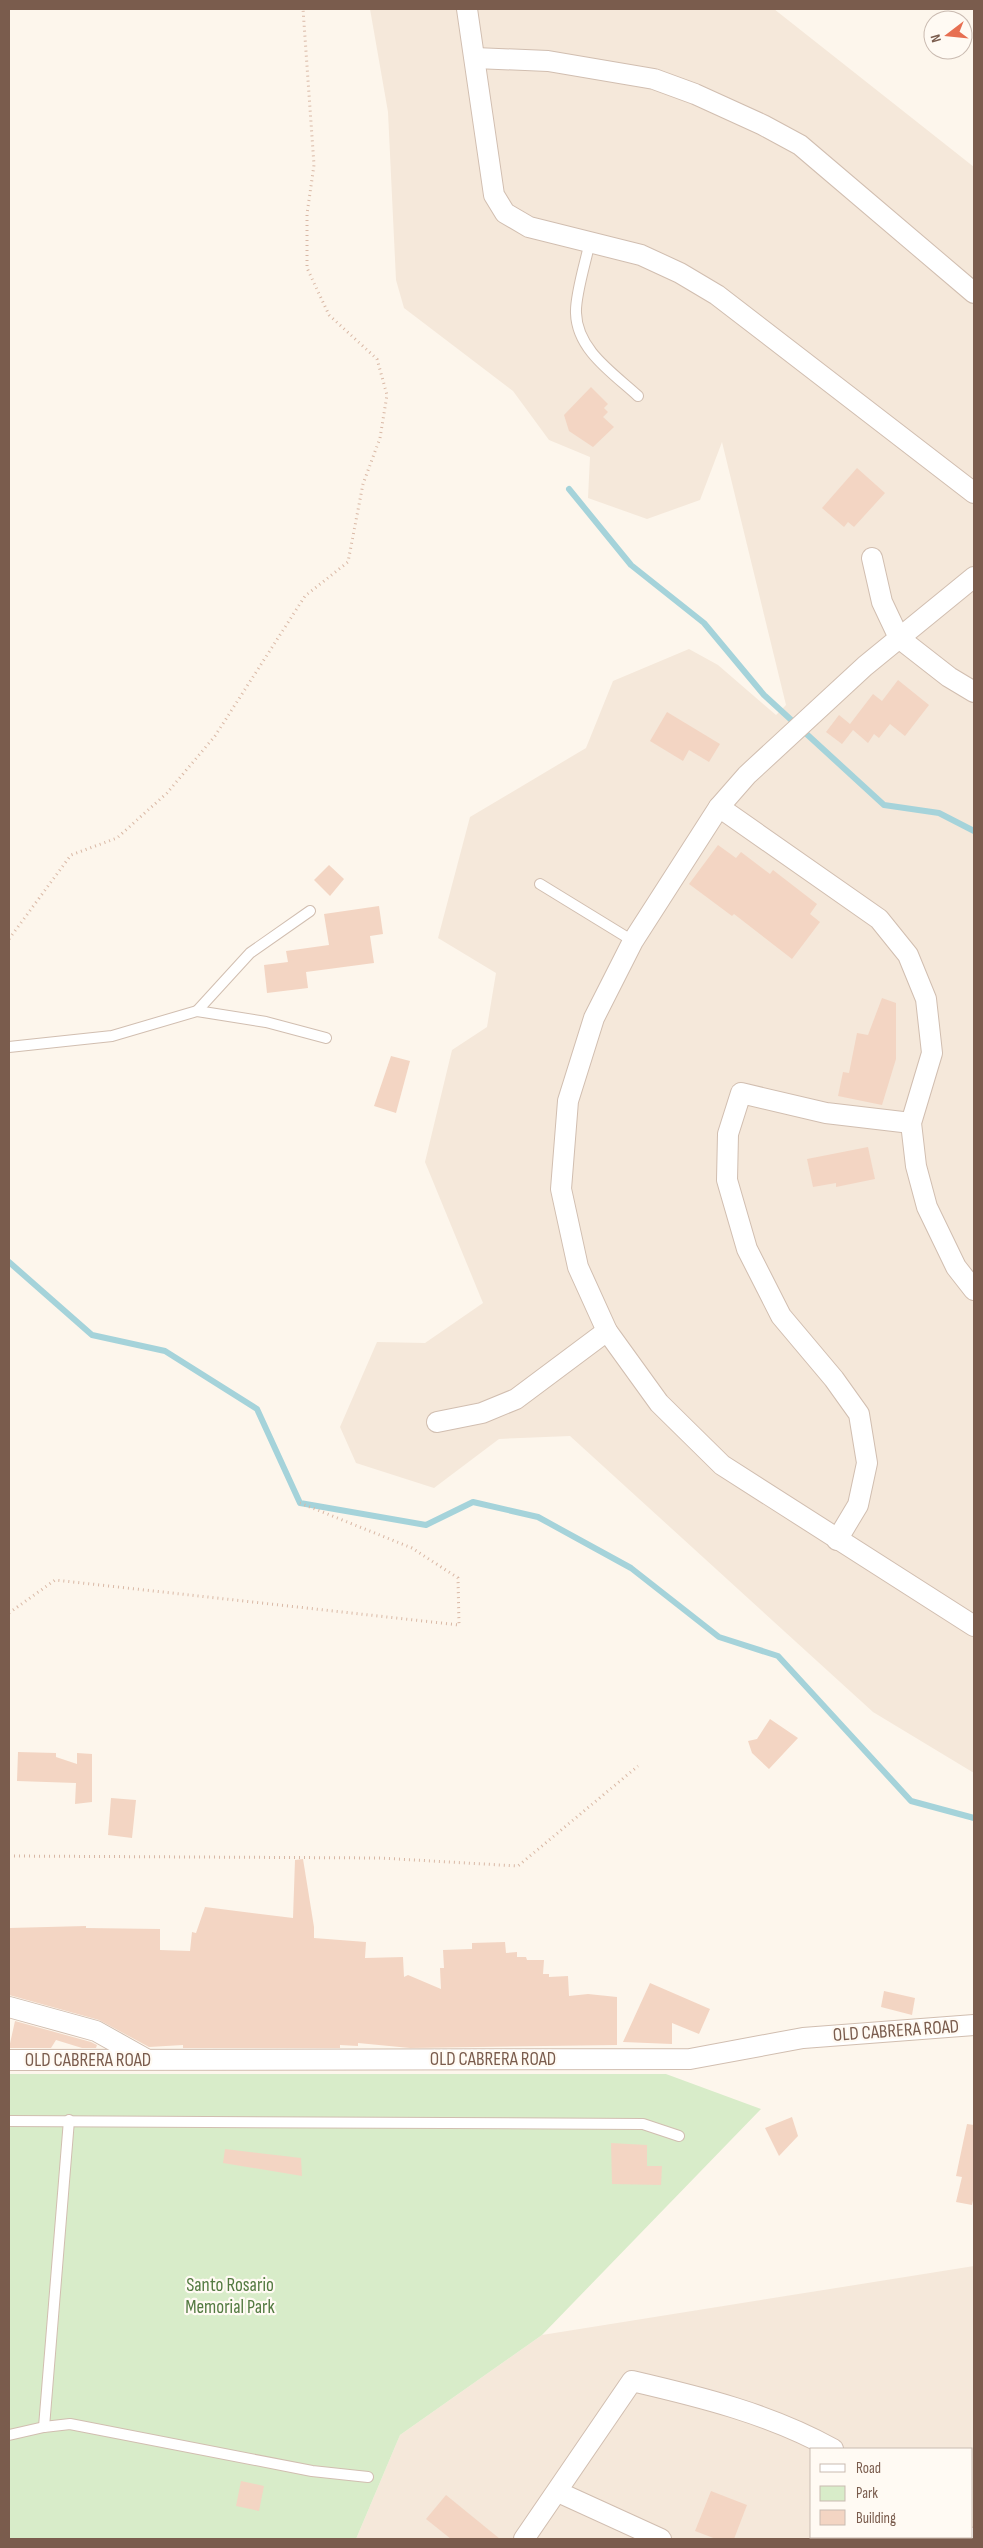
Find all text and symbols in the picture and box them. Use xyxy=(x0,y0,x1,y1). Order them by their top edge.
north arrow xyxy=(923,10,973,60)
text: N xyxy=(927,33,945,44)
street label: OLD CABRERA ROAD xyxy=(832,2015,960,2047)
street label: OLD CABRERA ROAD xyxy=(430,2048,556,2071)
street label: OLD CABRERA ROAD xyxy=(25,2049,151,2072)
park label: Santo Rosario Memorial Park xyxy=(185,2274,276,2319)
legend xyxy=(810,2448,973,2538)
text: Road xyxy=(856,2459,881,2478)
text: Park xyxy=(856,2484,878,2503)
text: Building xyxy=(856,2509,896,2528)

